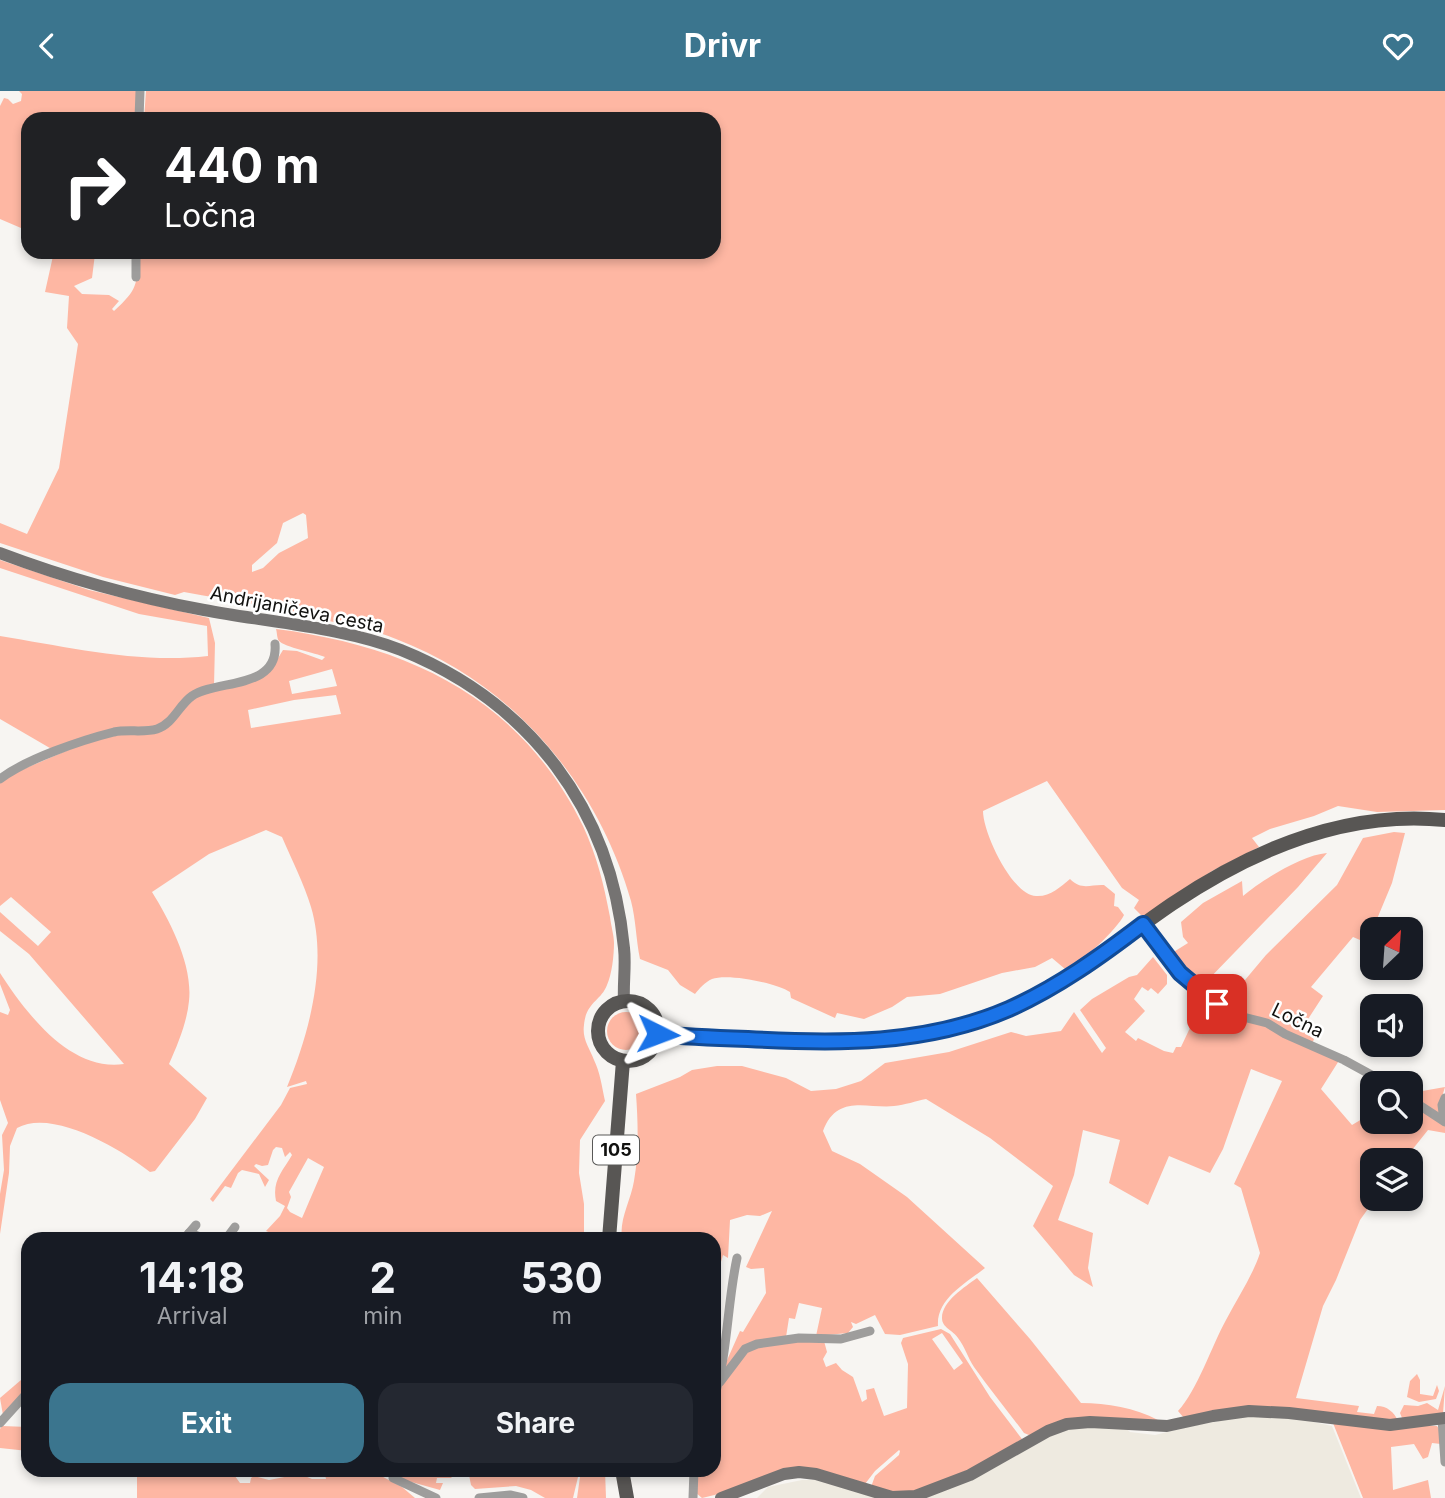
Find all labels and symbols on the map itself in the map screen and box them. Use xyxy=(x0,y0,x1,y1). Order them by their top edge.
street label: Andrijaničeva cesta xyxy=(208,581,386,638)
north arrow xyxy=(1360,917,1423,980)
pin xyxy=(1187,974,1247,1034)
position arrow xyxy=(621,997,695,1071)
street label: Ločna xyxy=(1268,998,1327,1043)
road number: 105 xyxy=(593,1135,639,1165)

